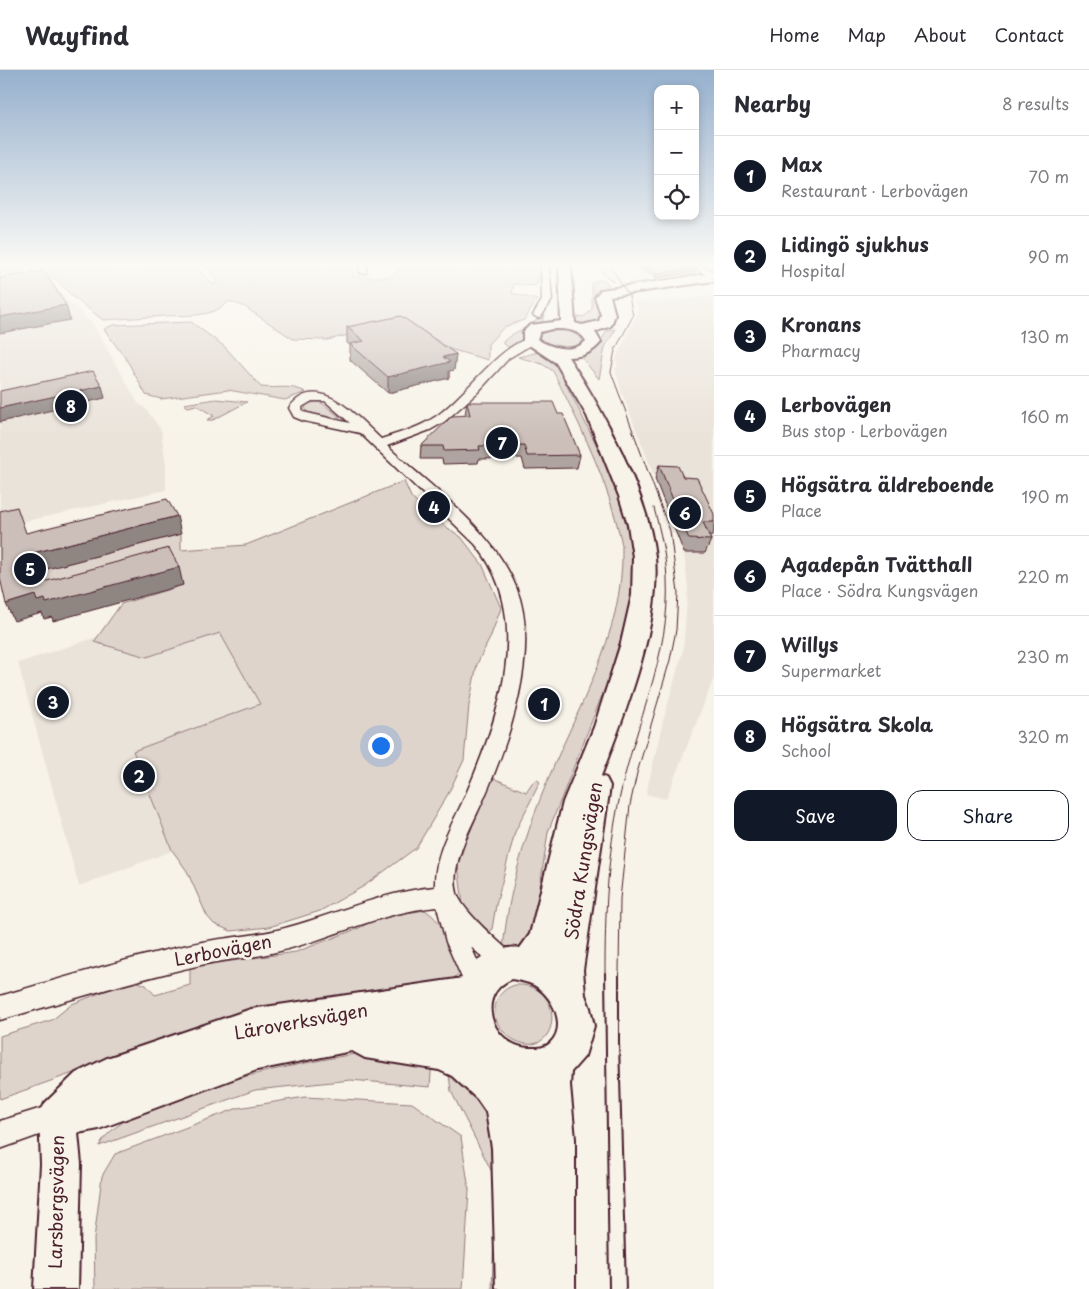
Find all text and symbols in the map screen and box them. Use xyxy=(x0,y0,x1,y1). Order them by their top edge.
text: Wayfind xyxy=(25,17,129,53)
text: Home xyxy=(769,21,819,48)
text: Map xyxy=(847,21,886,48)
text: About xyxy=(914,21,966,48)
text: Contact xyxy=(994,21,1064,48)
map controls xyxy=(654,85,699,220)
button: + xyxy=(654,85,699,130)
text: Nearby xyxy=(734,87,811,119)
text: 8 results xyxy=(1002,91,1069,115)
button: − xyxy=(654,130,699,175)
text: Max xyxy=(781,150,822,178)
text: 1 xyxy=(746,164,754,188)
text: 70 m xyxy=(1029,164,1069,188)
button: locate xyxy=(654,175,699,220)
text: Restaurant · Lerbovägen xyxy=(781,178,968,202)
text: Lidingö sjukhus xyxy=(781,230,929,258)
text: 2 xyxy=(744,244,756,268)
text: 90 m xyxy=(1028,244,1069,268)
text: Hospital xyxy=(781,258,845,282)
text: Kronans xyxy=(781,310,861,338)
text: 3 xyxy=(745,324,755,348)
text: 130 m xyxy=(1021,324,1069,348)
text: Pharmacy xyxy=(781,338,861,362)
pin: 8 xyxy=(55,387,87,425)
text: Lerbovägen xyxy=(781,390,891,418)
text: 4 xyxy=(745,404,755,428)
text: 160 m xyxy=(1021,404,1069,428)
text: Bus stop · Lerbovägen xyxy=(781,418,948,442)
pin: 7 xyxy=(486,424,518,462)
text: Högsätra äldreboende xyxy=(781,470,994,498)
text: 5 xyxy=(745,484,755,508)
text: 190 m xyxy=(1021,484,1069,508)
pin: 4 xyxy=(418,488,450,526)
pin: 6 xyxy=(669,494,701,532)
text: Place xyxy=(781,498,822,522)
pin: 5 xyxy=(14,550,46,588)
text: Agadepån Tvätthall xyxy=(781,550,972,578)
text: 6 xyxy=(744,564,756,588)
text: 220 m xyxy=(1018,564,1069,588)
text: Place · Södra Kungsvägen xyxy=(781,578,978,602)
text: Willys xyxy=(781,630,838,658)
text: 7 xyxy=(745,644,755,668)
text: 230 m xyxy=(1017,644,1069,668)
text: Supermarket xyxy=(781,658,881,682)
pin: 3 xyxy=(37,683,69,721)
pin: 1 xyxy=(528,685,560,723)
text: Högsätra Skola xyxy=(781,710,933,738)
text: 8 xyxy=(745,724,755,748)
text: 320 m xyxy=(1018,724,1069,748)
your location xyxy=(368,733,394,759)
text: School xyxy=(781,738,831,762)
pin: 2 xyxy=(123,757,155,795)
street label: Södra Kungsvägen xyxy=(557,780,608,942)
button: Save xyxy=(734,790,897,841)
button: Share xyxy=(907,790,1069,841)
street label: Lerbovägen xyxy=(172,927,274,972)
street label: Läroverksvägen xyxy=(232,995,370,1046)
street label: Larsbergsvägen xyxy=(41,1135,70,1269)

